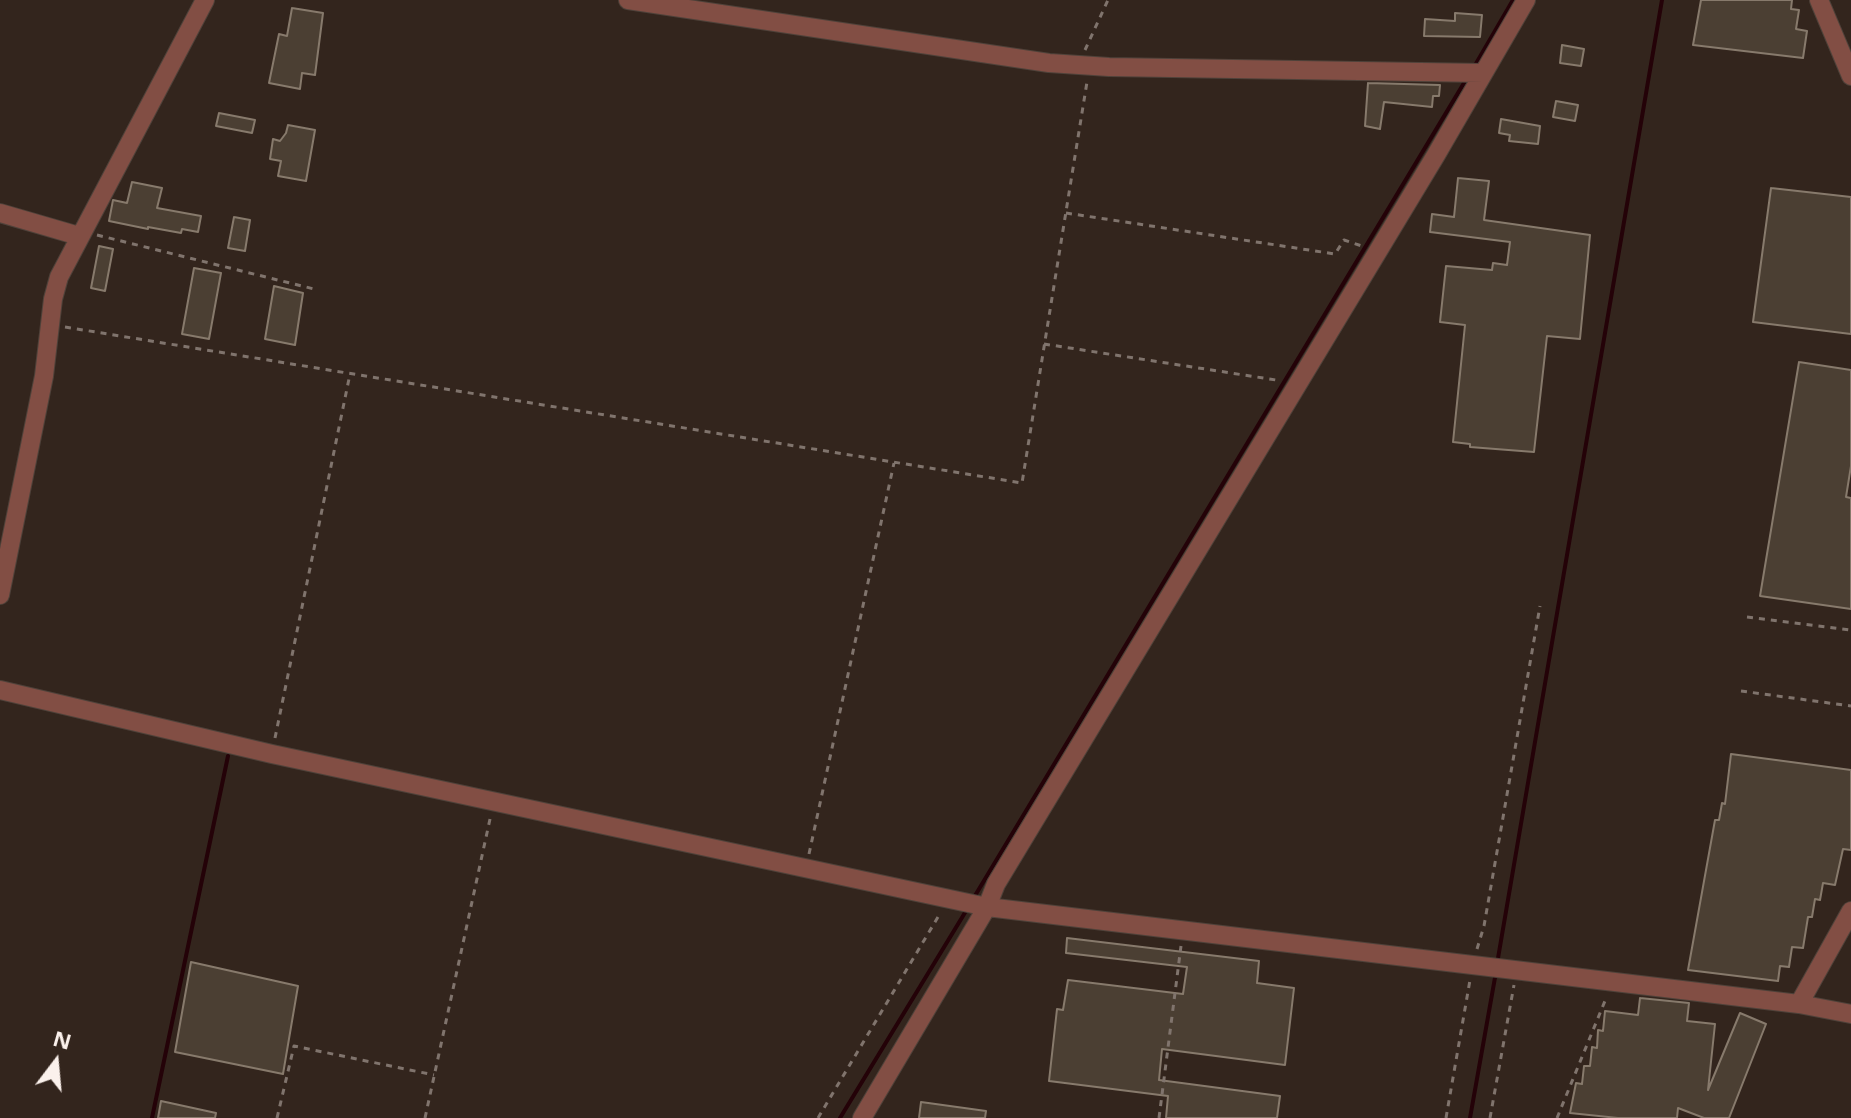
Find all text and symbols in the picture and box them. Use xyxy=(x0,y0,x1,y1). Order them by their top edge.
north arrow xyxy=(16,1022,96,1102)
text: N xyxy=(50,1022,75,1056)

